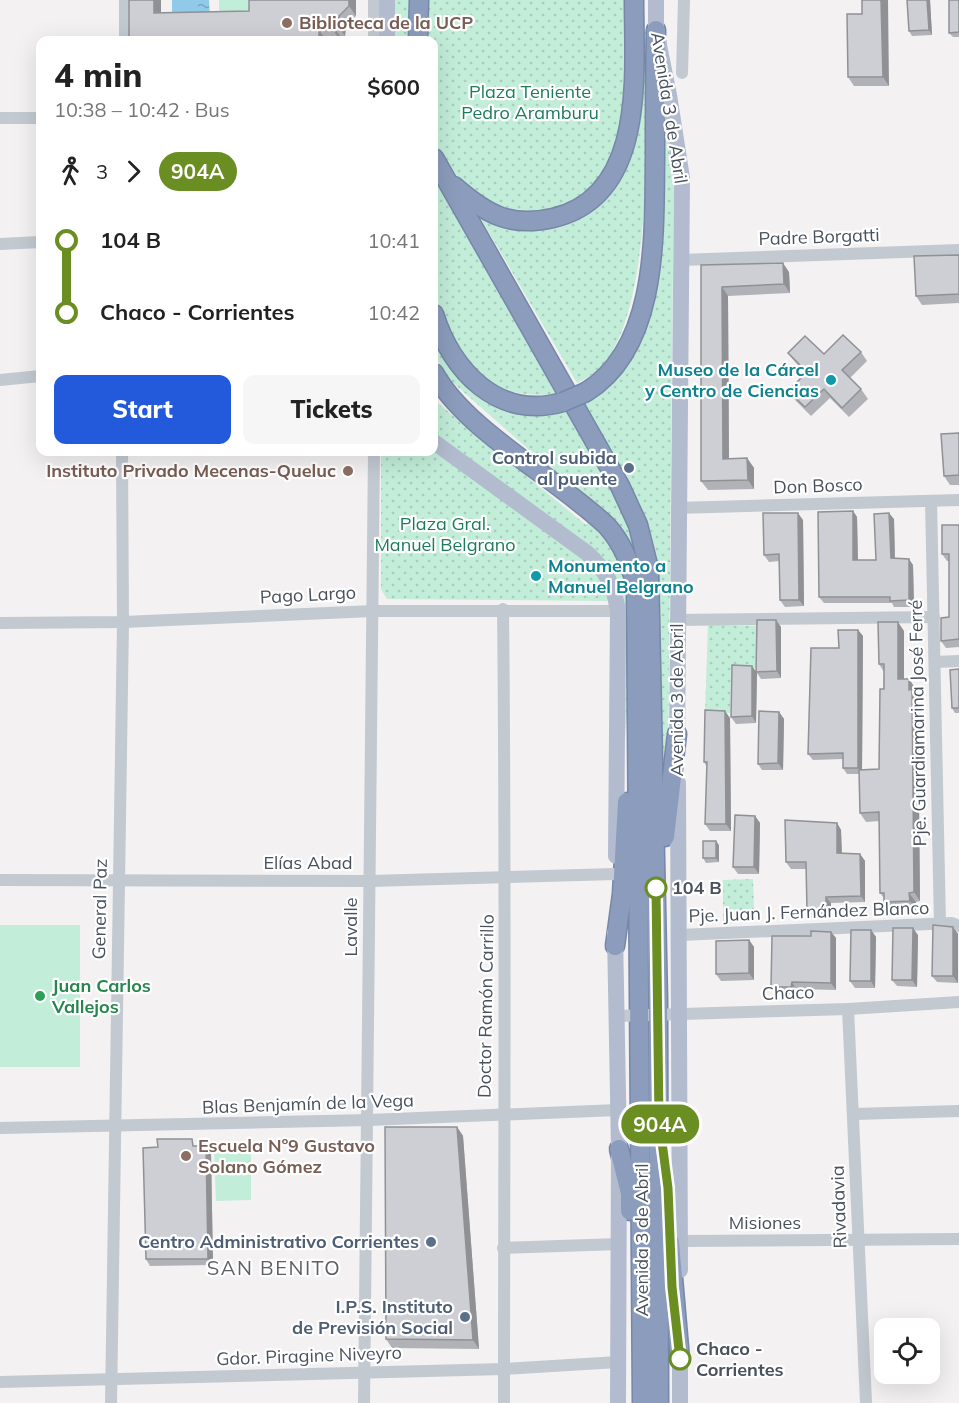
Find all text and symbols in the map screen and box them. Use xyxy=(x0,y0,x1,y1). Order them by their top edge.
place label: Biblioteca de la UCP xyxy=(299,11,473,34)
marker: Biblioteca de la UCP xyxy=(280,16,294,30)
street label: Avenida 3 de Abril xyxy=(646,31,693,185)
text: 4 min xyxy=(54,54,142,95)
text: $600 xyxy=(367,73,420,101)
park label: Plaza Teniente Pedro Aramburu xyxy=(461,80,599,124)
text: 10:38 – 10:42 · Bus xyxy=(54,97,230,122)
icon: walk xyxy=(54,155,87,188)
icon: forward xyxy=(117,155,150,188)
text: 904A xyxy=(171,158,225,184)
text: 3 xyxy=(96,159,108,184)
street label: Padre Borgatti xyxy=(758,223,880,250)
text: 104 B xyxy=(100,226,161,254)
text: 10:41 xyxy=(367,228,420,253)
text: Chaco - Corrientes xyxy=(100,298,295,326)
text: 10:42 xyxy=(367,300,420,325)
place label: Museo de la Cárcel y Centro de Ciencias xyxy=(644,358,819,402)
marker: Museo de la Cárcel y Centro de Ciencias xyxy=(824,373,838,387)
button: Start xyxy=(54,375,231,444)
button: Tickets xyxy=(243,375,420,444)
place label: Control subida al puente xyxy=(492,446,617,490)
place label: Instituto Privado Mecenas-Queluc xyxy=(46,459,336,482)
marker: Control subida al puente xyxy=(622,461,636,475)
marker: Instituto Privado Mecenas-Queluc xyxy=(341,464,355,478)
street label: Don Bosco xyxy=(773,472,863,499)
park label: Plaza Gral. Manuel Belgrano xyxy=(374,512,516,556)
place label: Monumento a Manuel Belgrano xyxy=(548,554,694,598)
marker: Monumento a Manuel Belgrano xyxy=(529,569,543,583)
street label: Pago Largo xyxy=(259,581,357,608)
street label: Pje. Guardiamarina José Ferré xyxy=(904,600,931,847)
street label: Avenida 3 de Abril xyxy=(665,623,688,777)
street label: Elías Abad xyxy=(263,851,353,874)
street label: General Paz xyxy=(87,858,112,960)
place label: 104 B xyxy=(672,876,722,899)
marker: 104 B xyxy=(645,877,667,899)
street label: Pje. Juan J. Fernández Blanco xyxy=(688,896,930,927)
street label: Lavalle xyxy=(339,897,362,957)
street label: Doctor Ramón Carrillo xyxy=(472,914,499,1098)
place label: Juan Carlos Vallejos xyxy=(51,974,151,1018)
street label: Chaco xyxy=(761,980,815,1005)
marker: Juan Carlos Vallejos xyxy=(33,989,47,1003)
street label: Blas Benjamín de la Vega xyxy=(202,1088,414,1119)
line badge: 904A xyxy=(618,1104,702,1144)
text: 904A xyxy=(633,1111,687,1137)
place label: Escuela Nº9 Gustavo Solano Gómez xyxy=(198,1134,375,1178)
marker: Escuela Nº9 Gustavo Solano Gómez xyxy=(179,1149,193,1163)
street label: Avenida 3 de Abril xyxy=(630,1163,653,1317)
street label: Rivadavia xyxy=(826,1165,851,1249)
street label: Misiones xyxy=(729,1211,801,1234)
place label: Centro Administrativo Corrientes xyxy=(138,1230,419,1253)
marker: Centro Administrativo Corrientes xyxy=(424,1235,438,1249)
district label: SAN BENITO xyxy=(207,1255,341,1280)
place label: I.P.S. Instituto de Previsión Social xyxy=(292,1295,453,1339)
marker: I.P.S. Instituto de Previsión Social xyxy=(458,1310,472,1324)
map controls xyxy=(874,1318,940,1384)
button: locate xyxy=(874,1318,940,1384)
place label: Chaco - Corrientes xyxy=(696,1337,784,1381)
street label: Gdor. Piragine Niveyro xyxy=(216,1341,402,1370)
marker: Chaco - Corrientes xyxy=(669,1348,691,1370)

